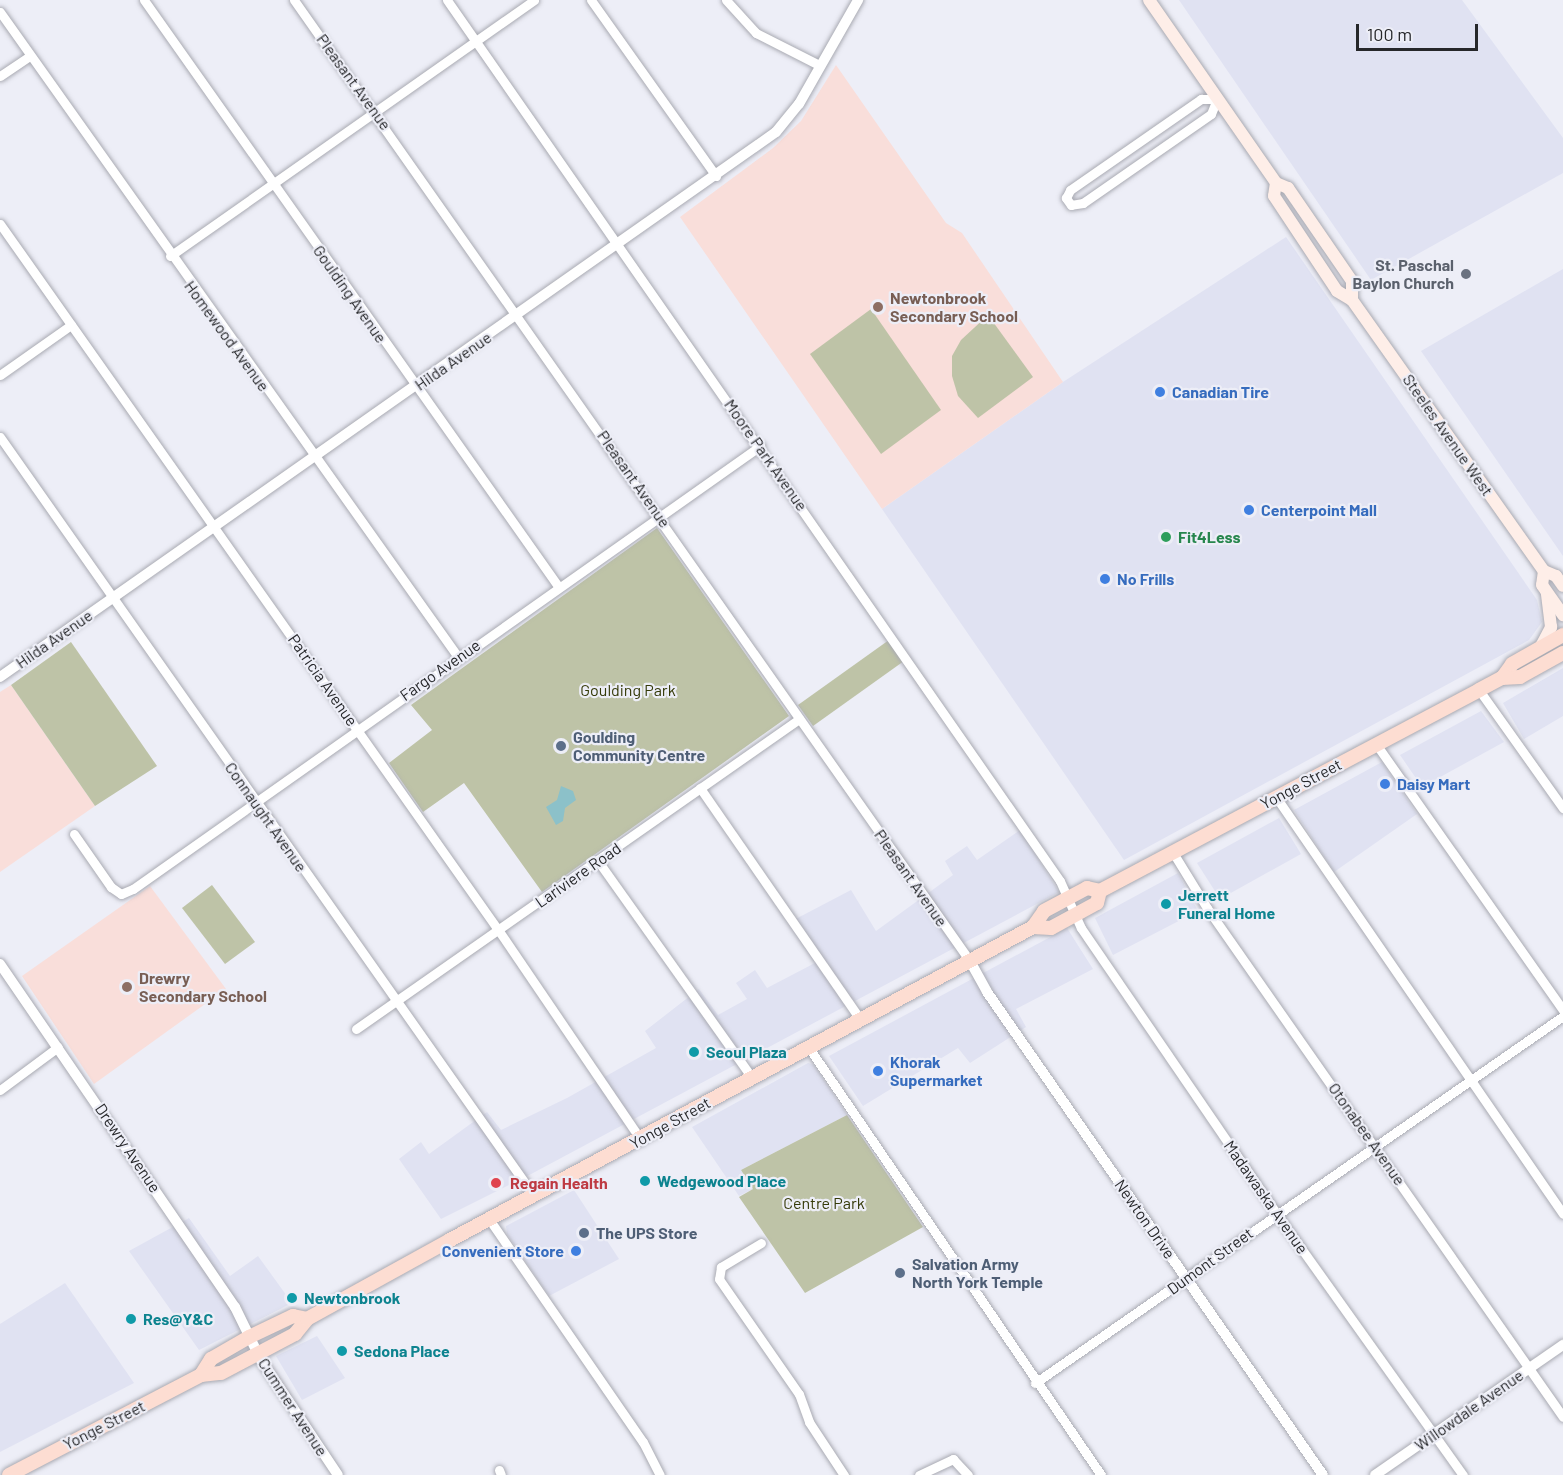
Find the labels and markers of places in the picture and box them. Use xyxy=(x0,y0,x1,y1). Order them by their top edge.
place label: St. Paschal Baylon Church xyxy=(1353,255,1454,293)
marker: St. Paschal Baylon Church xyxy=(1459,267,1473,281)
place label: Newtonbrook Secondary School xyxy=(890,288,1018,326)
marker: Newtonbrook Secondary School xyxy=(871,300,885,314)
place label: Canadian Tire xyxy=(1172,382,1269,402)
marker: Canadian Tire xyxy=(1153,385,1167,399)
place label: Centerpoint Mall xyxy=(1261,500,1377,520)
marker: Centerpoint Mall xyxy=(1242,503,1256,517)
place label: Fit4Less xyxy=(1178,527,1241,547)
marker: Fit4Less xyxy=(1159,530,1173,544)
place label: No Frills xyxy=(1117,569,1174,589)
marker: No Frills xyxy=(1098,572,1112,586)
place label: Goulding Community Centre xyxy=(573,727,705,765)
marker: Goulding Community Centre xyxy=(554,739,568,753)
place label: Daisy Mart xyxy=(1397,774,1470,794)
marker: Daisy Mart xyxy=(1378,777,1392,791)
place label: Jerrett Funeral Home xyxy=(1178,885,1275,923)
marker: Jerrett Funeral Home xyxy=(1159,897,1173,911)
place label: Drewry Secondary School xyxy=(139,968,267,1006)
marker: Drewry Secondary School xyxy=(120,980,134,994)
place label: Seoul Plaza xyxy=(706,1042,787,1062)
marker: Seoul Plaza xyxy=(687,1045,701,1059)
place label: Khorak Supermarket xyxy=(890,1052,982,1090)
marker: Khorak Supermarket xyxy=(871,1064,885,1078)
place label: Wedgewood Place xyxy=(657,1171,786,1191)
place label: Regain Health xyxy=(510,1173,608,1193)
marker: Regain Health xyxy=(487,1174,505,1192)
marker: Wedgewood Place xyxy=(638,1174,652,1188)
place label: The UPS Store xyxy=(596,1223,697,1243)
marker: The UPS Store xyxy=(577,1226,591,1240)
place label: Convenient Store xyxy=(442,1241,564,1261)
marker: Convenient Store xyxy=(569,1244,583,1258)
place label: Salvation Army North York Temple xyxy=(912,1254,1043,1292)
marker: Salvation Army North York Temple xyxy=(893,1266,907,1280)
place label: Newtonbrook xyxy=(304,1288,400,1308)
marker: Newtonbrook xyxy=(285,1291,299,1305)
place label: Res@Y&C xyxy=(143,1309,213,1329)
marker: Res@Y&C xyxy=(124,1312,138,1326)
place label: Sedona Place xyxy=(354,1341,450,1361)
marker: Sedona Place xyxy=(335,1344,349,1358)

